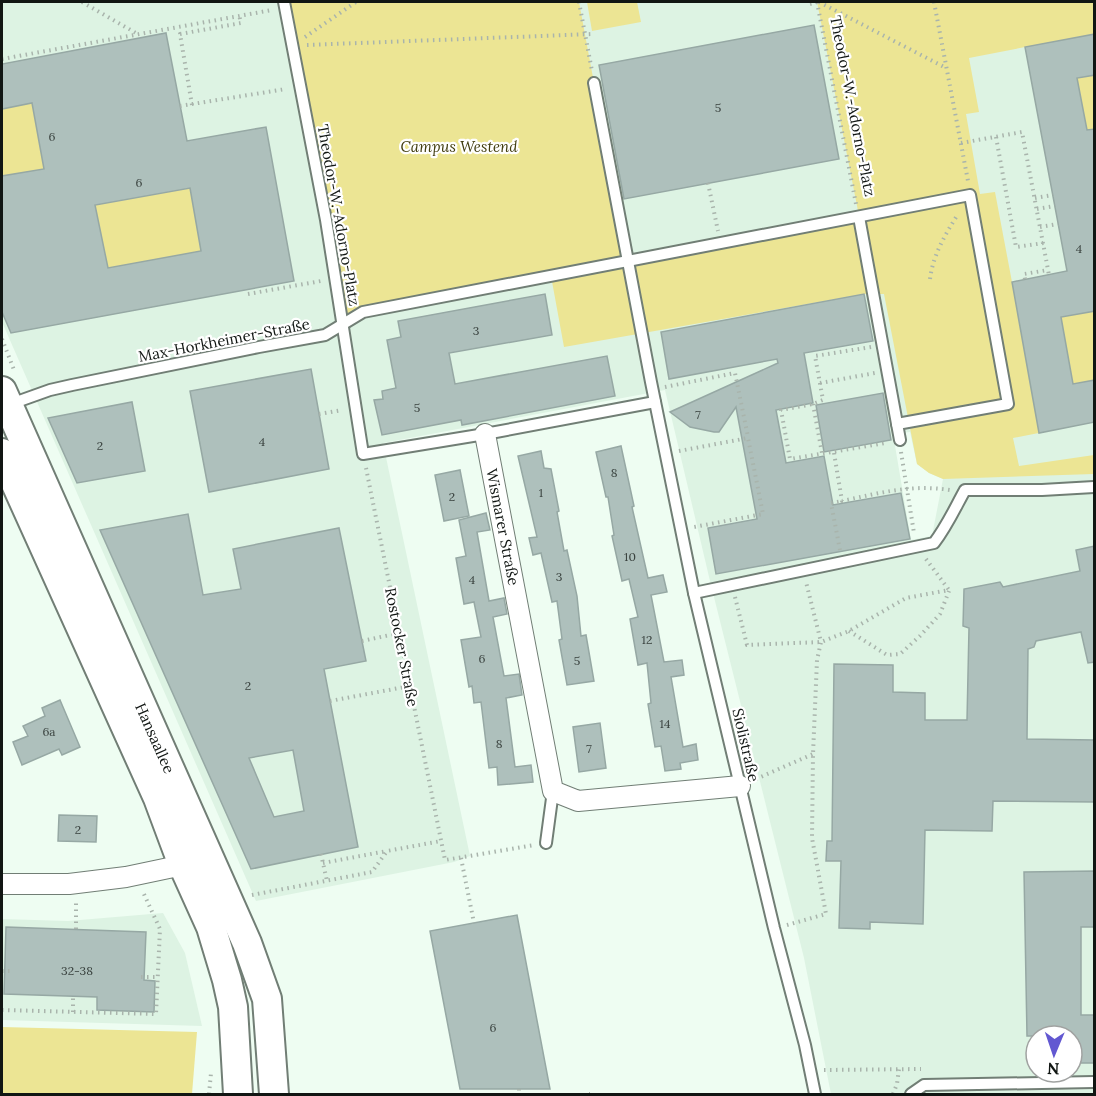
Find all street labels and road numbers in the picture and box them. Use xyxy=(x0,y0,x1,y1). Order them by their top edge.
street label: Theodor-W.-Adorno-Platz xyxy=(826,14,880,198)
street label: Theodor-W.-Adorno-Platz xyxy=(314,123,364,307)
street label: Max-Horkheimer-Straße xyxy=(137,314,311,366)
street label: Wismarer Straße xyxy=(482,467,524,587)
street label: Rostocker Straße xyxy=(381,586,423,708)
street label: Hansaallee xyxy=(131,700,179,776)
street label: Siolistraße xyxy=(728,706,764,784)

